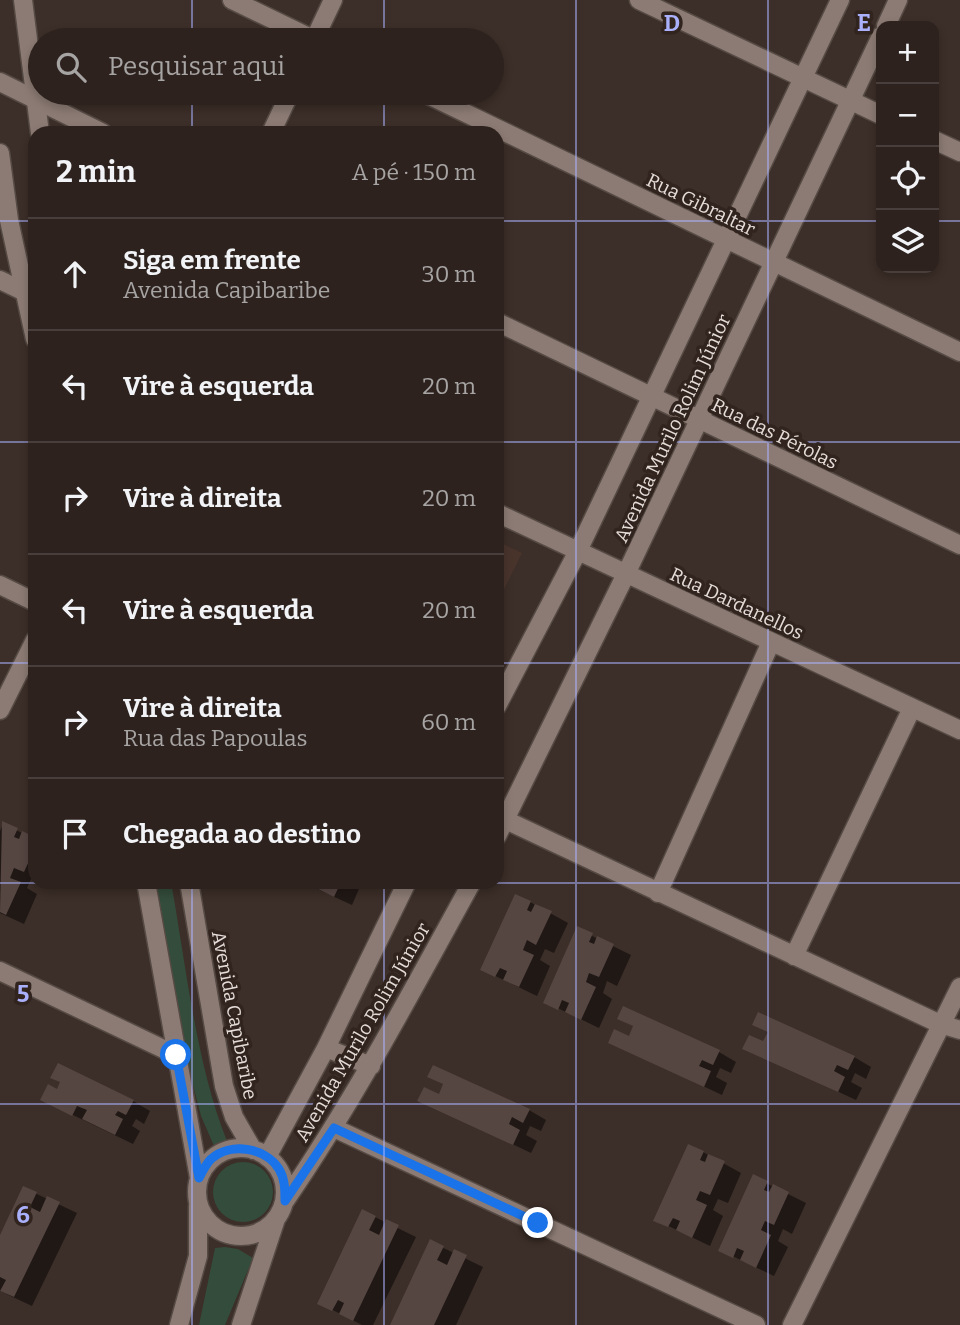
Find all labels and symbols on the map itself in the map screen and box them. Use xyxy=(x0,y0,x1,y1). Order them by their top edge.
text: D xyxy=(664,9,680,37)
text: E xyxy=(857,9,871,37)
street label: Rua Gibraltar xyxy=(643,168,759,241)
street label: Avenida Murilo Rolim Júnior xyxy=(609,310,736,546)
street label: Rua das Pérolas xyxy=(708,393,842,474)
street label: Rua Dardanellos xyxy=(666,562,807,644)
street label: Avenida Murilo Rolim Júnior xyxy=(290,918,435,1146)
street label: Avenida Capibaribe xyxy=(207,929,262,1101)
text: 5 xyxy=(17,980,29,1008)
route start xyxy=(160,1039,191,1070)
text: 6 xyxy=(16,1201,30,1229)
route end xyxy=(522,1207,553,1238)

